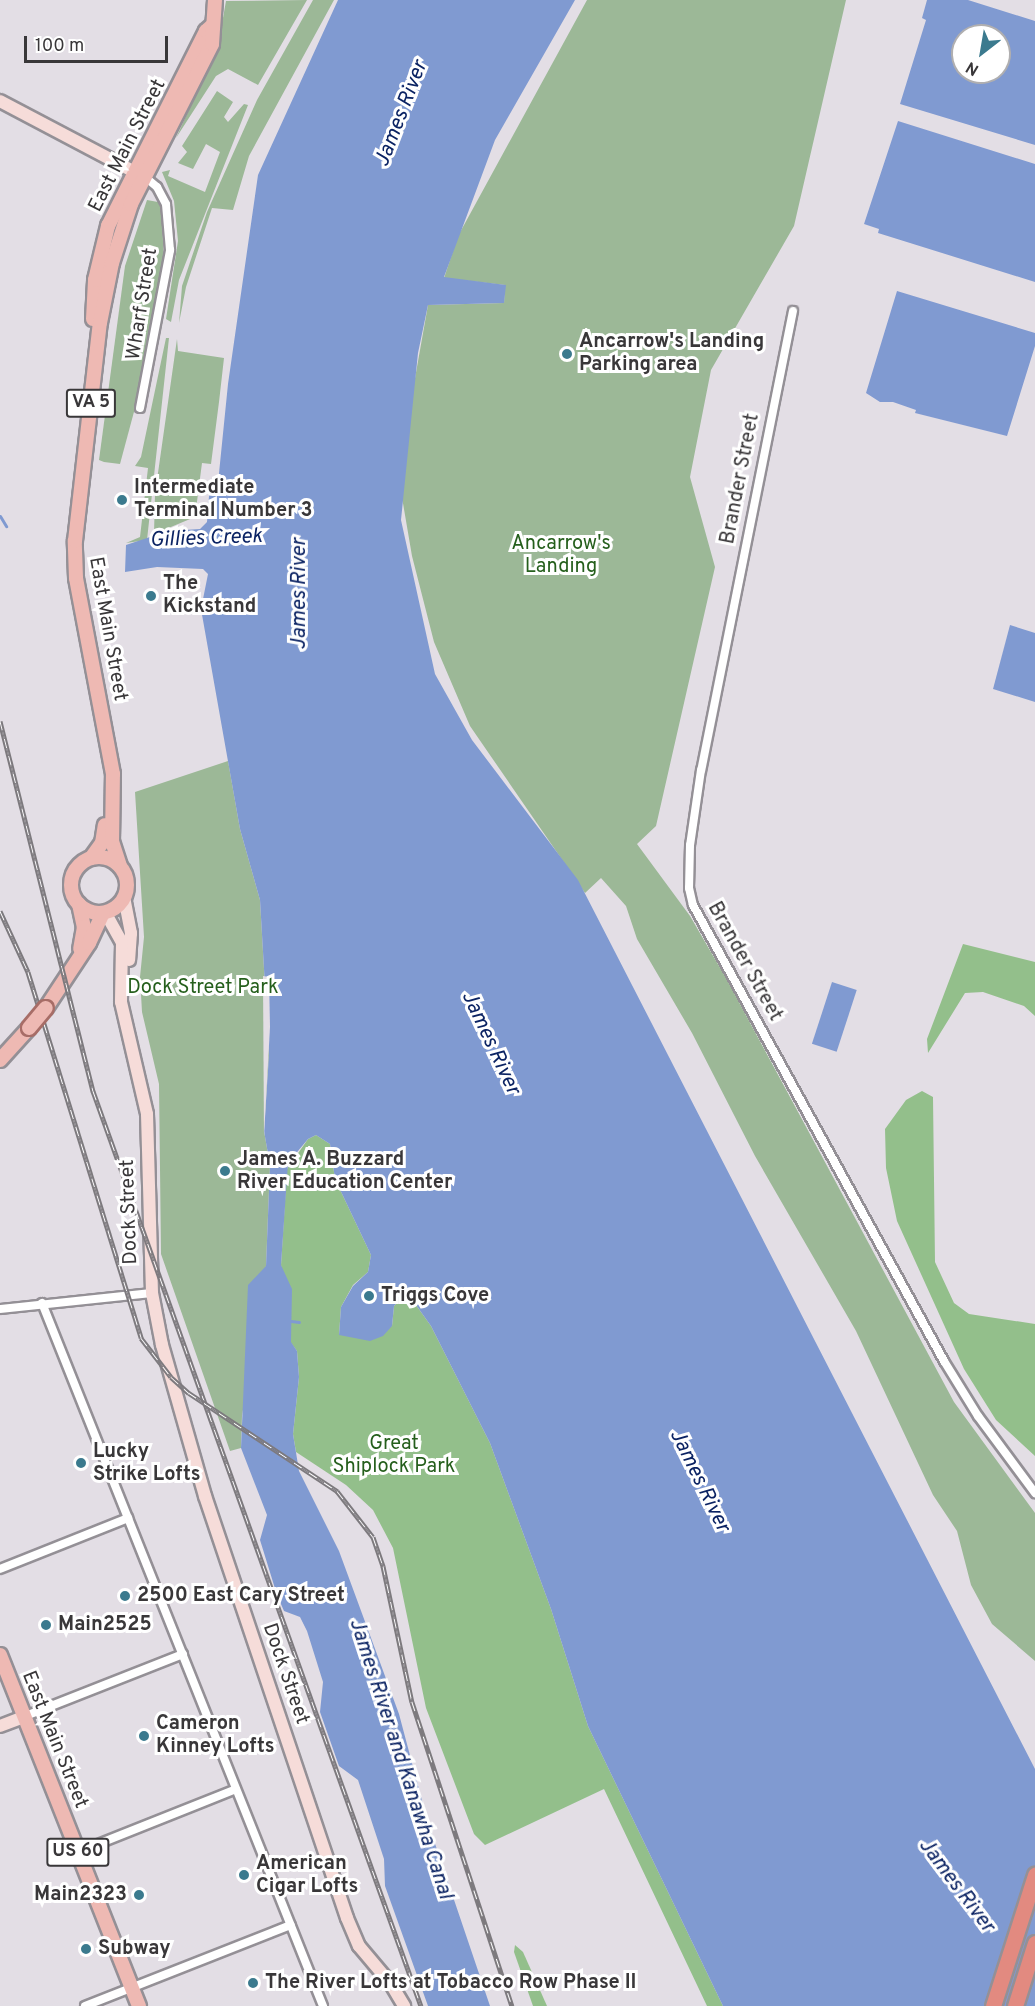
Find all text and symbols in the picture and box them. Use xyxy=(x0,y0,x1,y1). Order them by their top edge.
scale bar xyxy=(27,24,171,62)
north arrow xyxy=(951,24,1011,84)
text: 100 m xyxy=(35,35,84,58)
text: N xyxy=(963,56,983,79)
water label: James River xyxy=(370,57,434,171)
street label: East Main Street xyxy=(84,76,172,216)
street label: Wharf Street xyxy=(122,246,164,362)
place label: Ancarrow's Landing Parking area xyxy=(579,330,764,377)
marker: Ancarrow's Landing Parking area xyxy=(560,347,574,361)
road number: VA 5 xyxy=(66,388,116,418)
street label: Brander Street xyxy=(717,412,765,546)
place label: Intermediate Terminal Number 3 xyxy=(134,476,313,523)
marker: Intermediate Terminal Number 3 xyxy=(115,493,129,507)
water label: Gillies Creek xyxy=(149,524,263,554)
park label: Ancarrow's Landing xyxy=(511,532,611,579)
water label: James River xyxy=(287,538,313,650)
street label: East Main Street xyxy=(83,555,131,703)
place label: The Kickstand xyxy=(163,572,256,619)
marker: The Kickstand xyxy=(144,589,158,603)
street label: Brander Street xyxy=(701,898,787,1026)
park label: Dock Street Park xyxy=(127,976,279,1000)
water label: James River xyxy=(455,987,525,1099)
place label: James A. Buzzard River Education Center xyxy=(237,1148,452,1195)
street label: Dock Street xyxy=(116,1159,144,1265)
marker: James A. Buzzard River Education Center xyxy=(218,1164,232,1178)
place label: Triggs Cove xyxy=(381,1284,489,1308)
marker: Triggs Cove xyxy=(362,1289,376,1303)
water label: James River xyxy=(663,1425,735,1537)
park label: Great Shiplock Park xyxy=(333,1433,455,1480)
place label: Lucky Strike Lofts xyxy=(93,1440,201,1487)
marker: Lucky Strike Lofts xyxy=(74,1456,88,1470)
place label: 2500 East Cary Street xyxy=(137,1584,345,1608)
marker: 2500 East Cary Street xyxy=(118,1589,132,1603)
place label: Main2525 xyxy=(58,1613,152,1637)
water label: James River and Kanawha Canal xyxy=(343,1615,457,1903)
marker: Main2525 xyxy=(39,1618,53,1632)
street label: Dock Street xyxy=(257,1620,313,1728)
street label: East Main Street xyxy=(16,1668,92,1812)
place label: Cameron Kinney Lofts xyxy=(156,1712,275,1759)
marker: Cameron Kinney Lofts xyxy=(137,1729,151,1743)
water label: James River xyxy=(912,1834,1000,1938)
road number: US 60 xyxy=(45,1837,111,1867)
place label: American Cigar Lofts xyxy=(256,1852,358,1899)
marker: American Cigar Lofts xyxy=(237,1868,251,1882)
place label: Main2323 xyxy=(34,1883,127,1907)
marker: Main2323 xyxy=(132,1888,146,1902)
place label: Subway xyxy=(98,1937,171,1961)
marker: Subway xyxy=(79,1942,93,1956)
place label: The River Lofts at Tobacco Row Phase II xyxy=(265,1971,636,1995)
marker: The River Lofts at Tobacco Row Phase II xyxy=(246,1976,260,1990)

